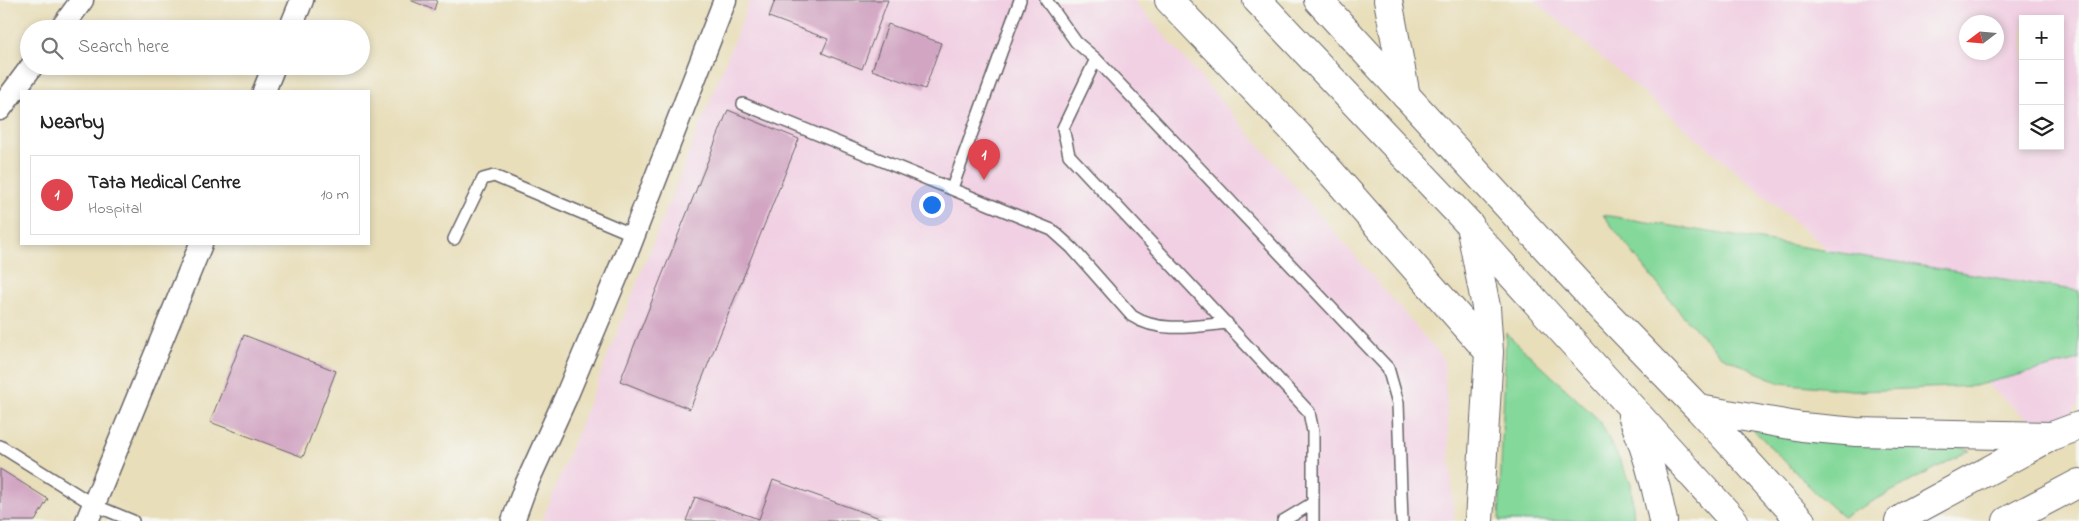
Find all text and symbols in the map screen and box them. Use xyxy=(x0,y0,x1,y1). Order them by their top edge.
north arrow xyxy=(1959,15,2004,60)
map controls xyxy=(2019,15,2064,150)
button: + xyxy=(2019,15,2064,60)
search box xyxy=(20,20,370,75)
icon: search xyxy=(38,34,66,62)
text: Search here xyxy=(78,34,169,61)
button: − xyxy=(2019,60,2064,105)
button: layers xyxy=(2019,105,2064,150)
text: Nearby xyxy=(40,108,104,138)
pin: 1 xyxy=(968,139,1000,180)
text: Tata Medical Centre xyxy=(88,170,240,197)
text: 1 xyxy=(54,183,60,207)
text: 10 m xyxy=(321,183,349,207)
your location xyxy=(919,192,945,218)
text: Hospital xyxy=(88,197,142,221)

